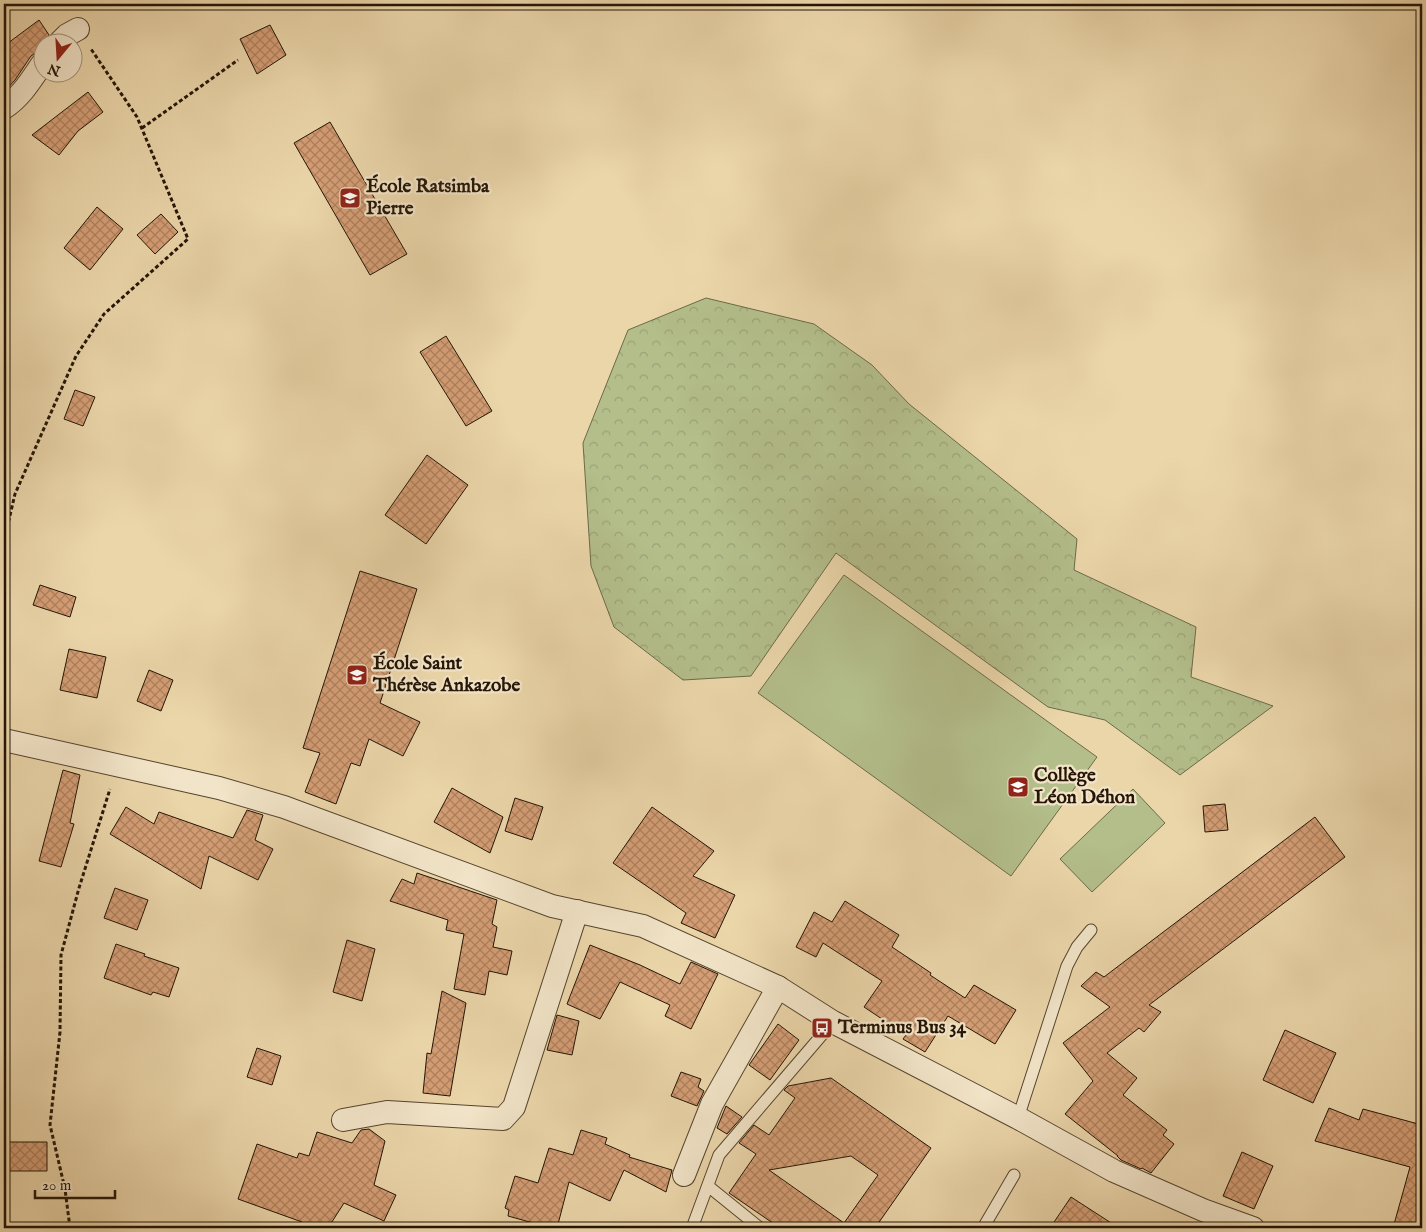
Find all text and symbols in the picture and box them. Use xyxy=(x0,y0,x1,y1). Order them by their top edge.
north arrow xyxy=(32,32,82,82)
text: N xyxy=(46,59,64,80)
place label: École Ratsimba Pierre xyxy=(366,174,490,221)
school or university icon: École Ratsimba Pierre xyxy=(338,186,362,210)
place label: École Saint Thérèse Ankazobe xyxy=(372,651,520,698)
school or university icon: École Saint Thérèse Ankazobe xyxy=(345,663,369,687)
place label: Collège Léon Déhon xyxy=(1034,764,1135,810)
school or university icon: Collège Léon Déhon xyxy=(1006,775,1030,799)
bus stop icon: Terminus Bus 34 xyxy=(810,1016,834,1040)
place label: Terminus Bus 34 xyxy=(837,1016,967,1040)
scale bar xyxy=(35,1167,115,1199)
text: 20 m xyxy=(42,1176,72,1195)

